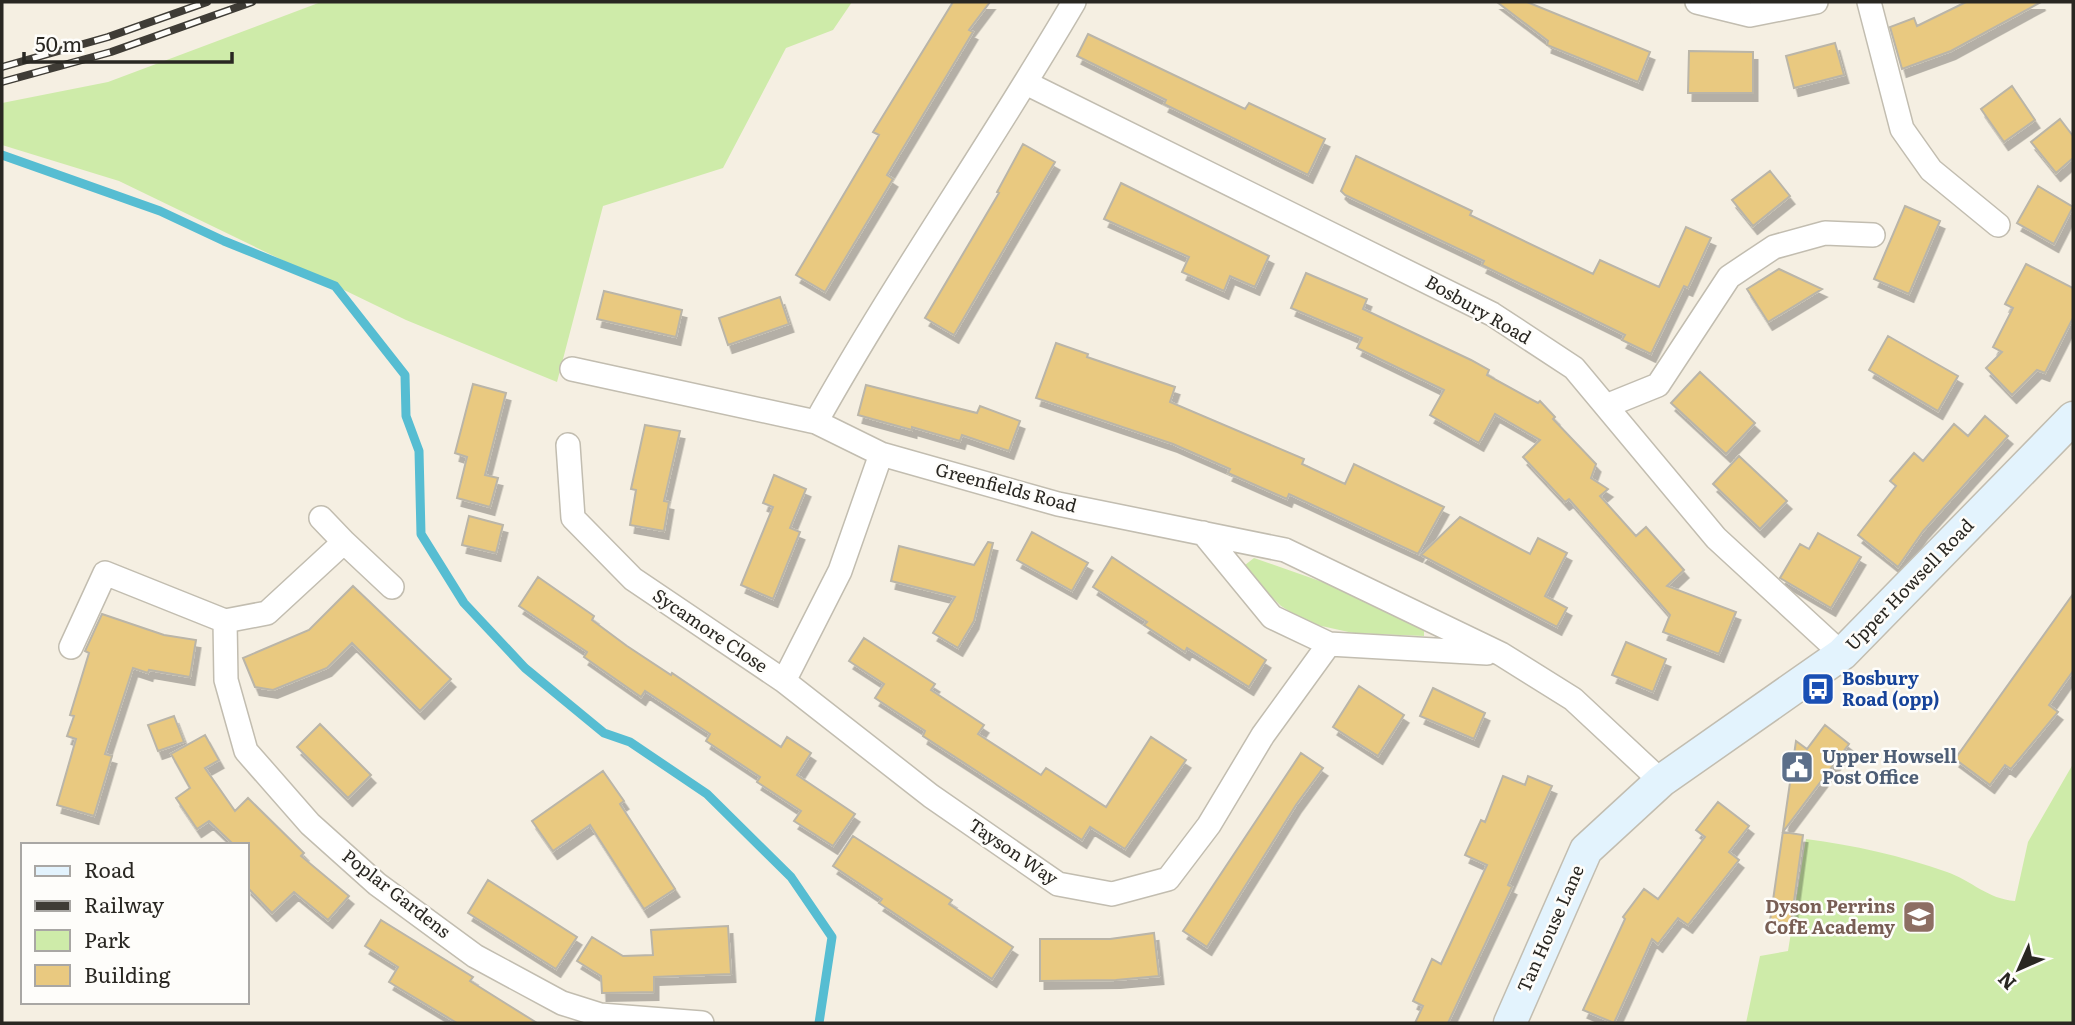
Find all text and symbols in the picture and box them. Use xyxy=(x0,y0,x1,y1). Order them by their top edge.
scale bar xyxy=(24,21,233,65)
text: 50 m xyxy=(35,27,82,58)
street label: Bosbury Road xyxy=(1421,267,1537,350)
street label: Greenfields Road xyxy=(933,455,1080,518)
street label: Upper Howsell Road xyxy=(1839,512,1979,656)
street label: Sycamore Close xyxy=(648,581,774,678)
place label: Bosbury Road (opp) xyxy=(1842,664,1940,712)
bus stop icon: Bosbury Road (opp) xyxy=(1799,670,1837,708)
place label: Upper Howsell Post Office xyxy=(1822,742,1957,790)
public building icon: Upper Howsell Post Office xyxy=(1778,748,1816,786)
street label: Tayson Way xyxy=(964,811,1065,891)
street label: Poplar Gardens xyxy=(337,842,457,944)
legend xyxy=(21,843,248,1004)
text: Road xyxy=(84,853,135,884)
street label: Tan House Lane xyxy=(1509,860,1590,996)
text: Railway xyxy=(84,888,165,919)
place label: Dyson Perrins CofE Academy xyxy=(1764,892,1895,940)
school or university icon: Dyson Perrins CofE Academy xyxy=(1900,898,1938,936)
text: Park xyxy=(84,923,130,954)
north arrow xyxy=(1984,934,2054,1004)
text: Building xyxy=(84,958,171,989)
text: N xyxy=(1991,966,2022,997)

